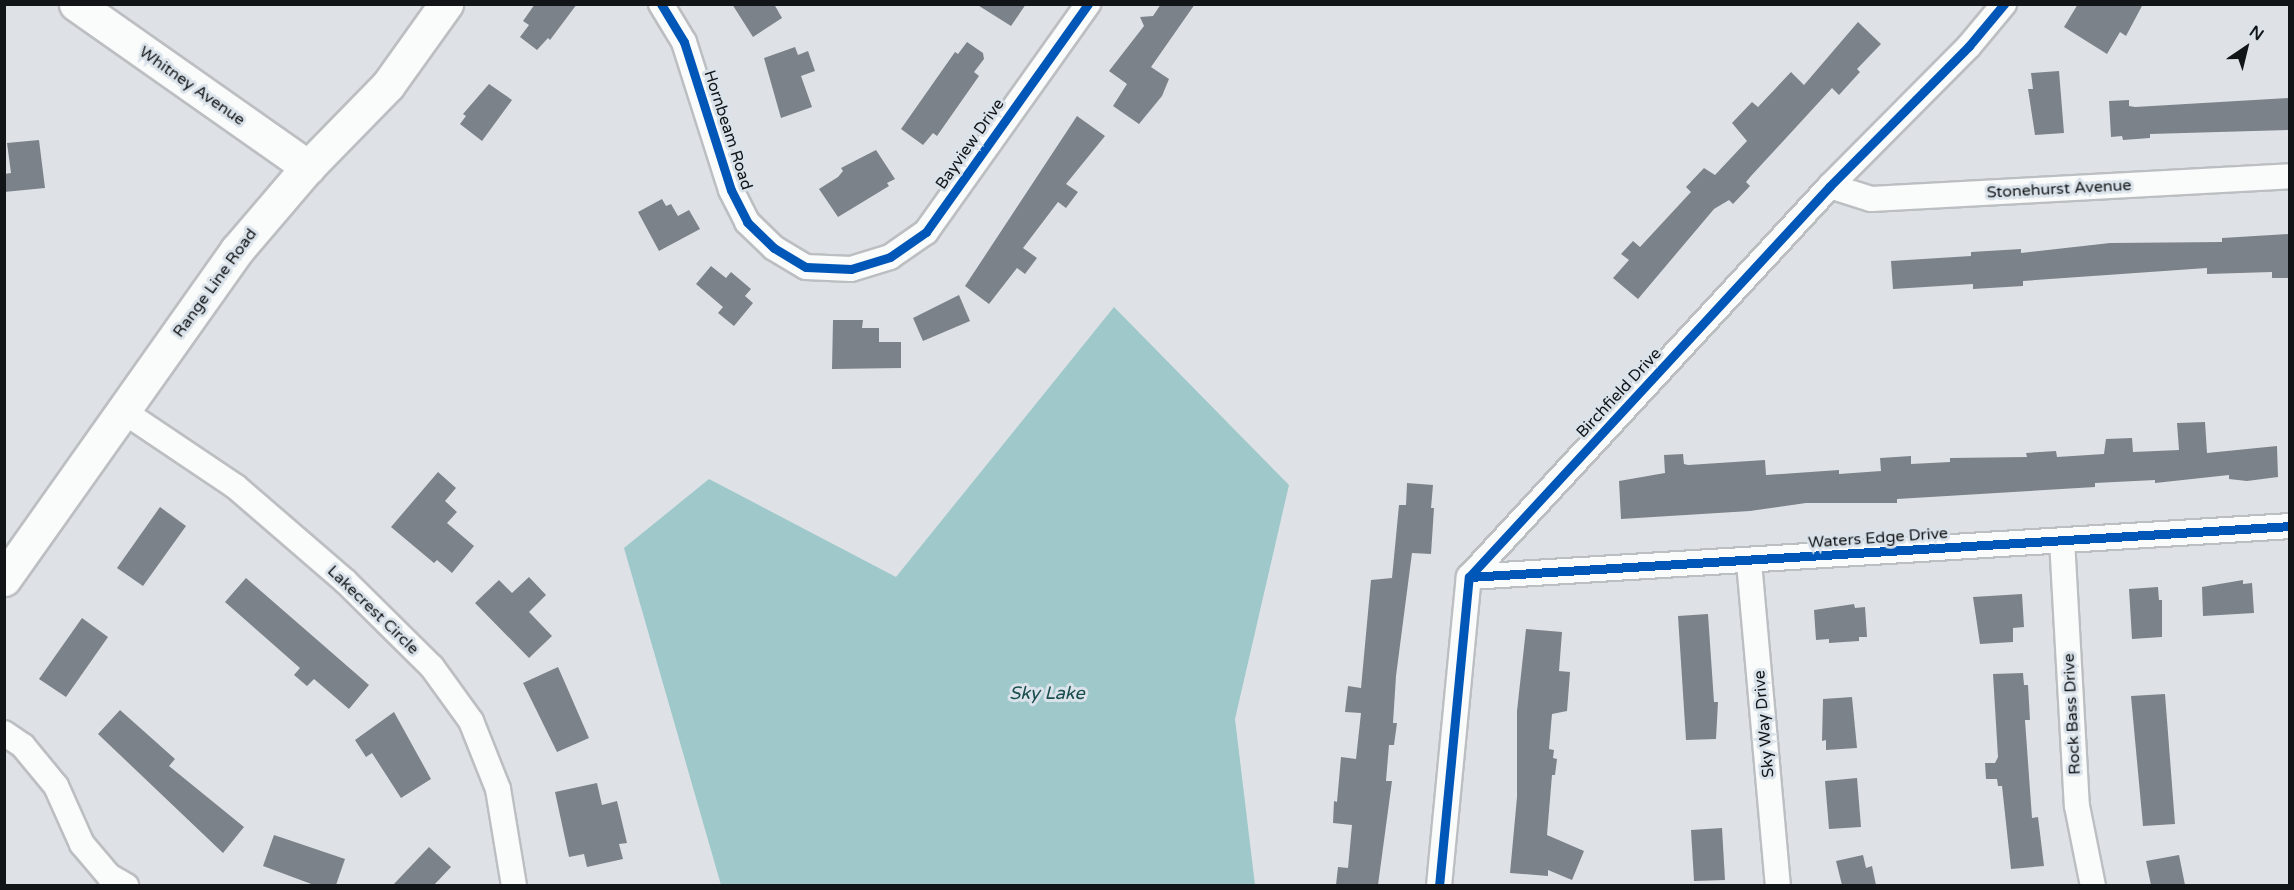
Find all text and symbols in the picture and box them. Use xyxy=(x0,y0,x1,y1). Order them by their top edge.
north arrow xyxy=(2216,18,2276,78)
text: N xyxy=(2245,21,2267,45)
street label: Whitney Avenue xyxy=(135,42,249,130)
street label: Hornbeam Road xyxy=(700,68,756,192)
street label: Bayview Drive xyxy=(932,95,1008,193)
street label: Stonehurst Avenue xyxy=(1986,176,2132,202)
street label: Range Line Road xyxy=(169,225,261,341)
street label: Birchfield Drive xyxy=(1572,344,1666,442)
street label: Waters Edge Drive xyxy=(1807,524,1949,552)
street label: Lakecrest Circle xyxy=(323,561,423,659)
street label: Rock Bass Drive xyxy=(2059,653,2085,775)
street label: Sky Way Drive xyxy=(1750,669,1778,779)
water label: Sky Lake xyxy=(1009,682,1085,704)

